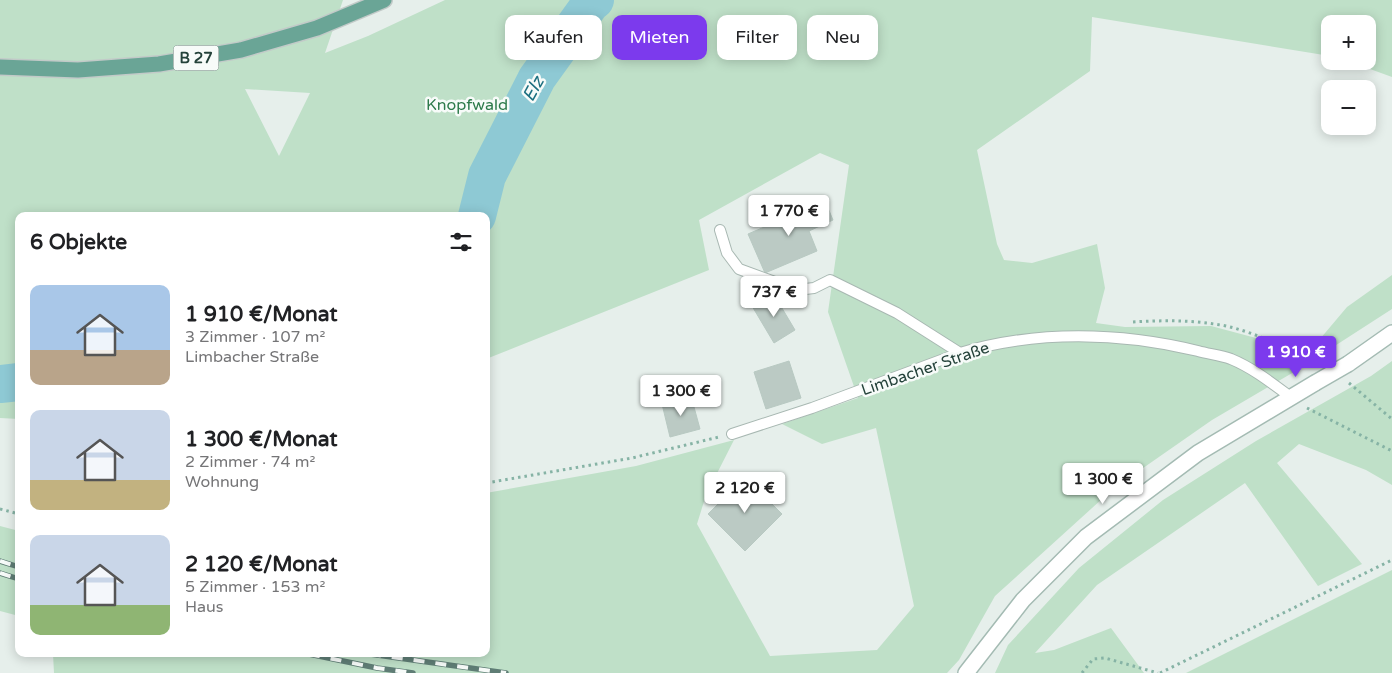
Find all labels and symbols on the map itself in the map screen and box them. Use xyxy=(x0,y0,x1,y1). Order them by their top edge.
road number: B 27 xyxy=(174,46,218,70)
water label: Elz xyxy=(517,71,550,105)
park label: Knopfwald xyxy=(426,95,508,115)
pin: 1 770 € xyxy=(743,194,835,237)
pin: 737 € xyxy=(739,276,809,318)
pin: 1 910 € xyxy=(1250,336,1342,378)
street label: Limbacher Straße xyxy=(859,338,992,400)
pin: 1 300 € xyxy=(635,374,727,417)
pin: 1 300 € xyxy=(1057,462,1149,505)
pin: 2 120 € xyxy=(699,472,791,514)

